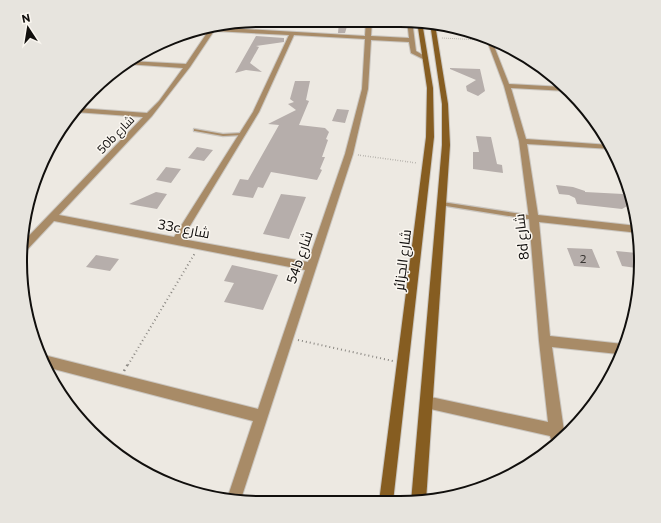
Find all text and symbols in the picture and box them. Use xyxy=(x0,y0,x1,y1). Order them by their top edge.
north arrow xyxy=(8,8,48,48)
text: N xyxy=(20,11,31,25)
street label: 50b شارع xyxy=(94,112,138,157)
street label: 8d شارع xyxy=(510,213,533,261)
street label: 33c شارع xyxy=(156,215,211,242)
street label: 54b شارع xyxy=(282,228,317,286)
street label: شارع الجزائر xyxy=(390,228,415,293)
house number: 2 xyxy=(580,251,587,265)

